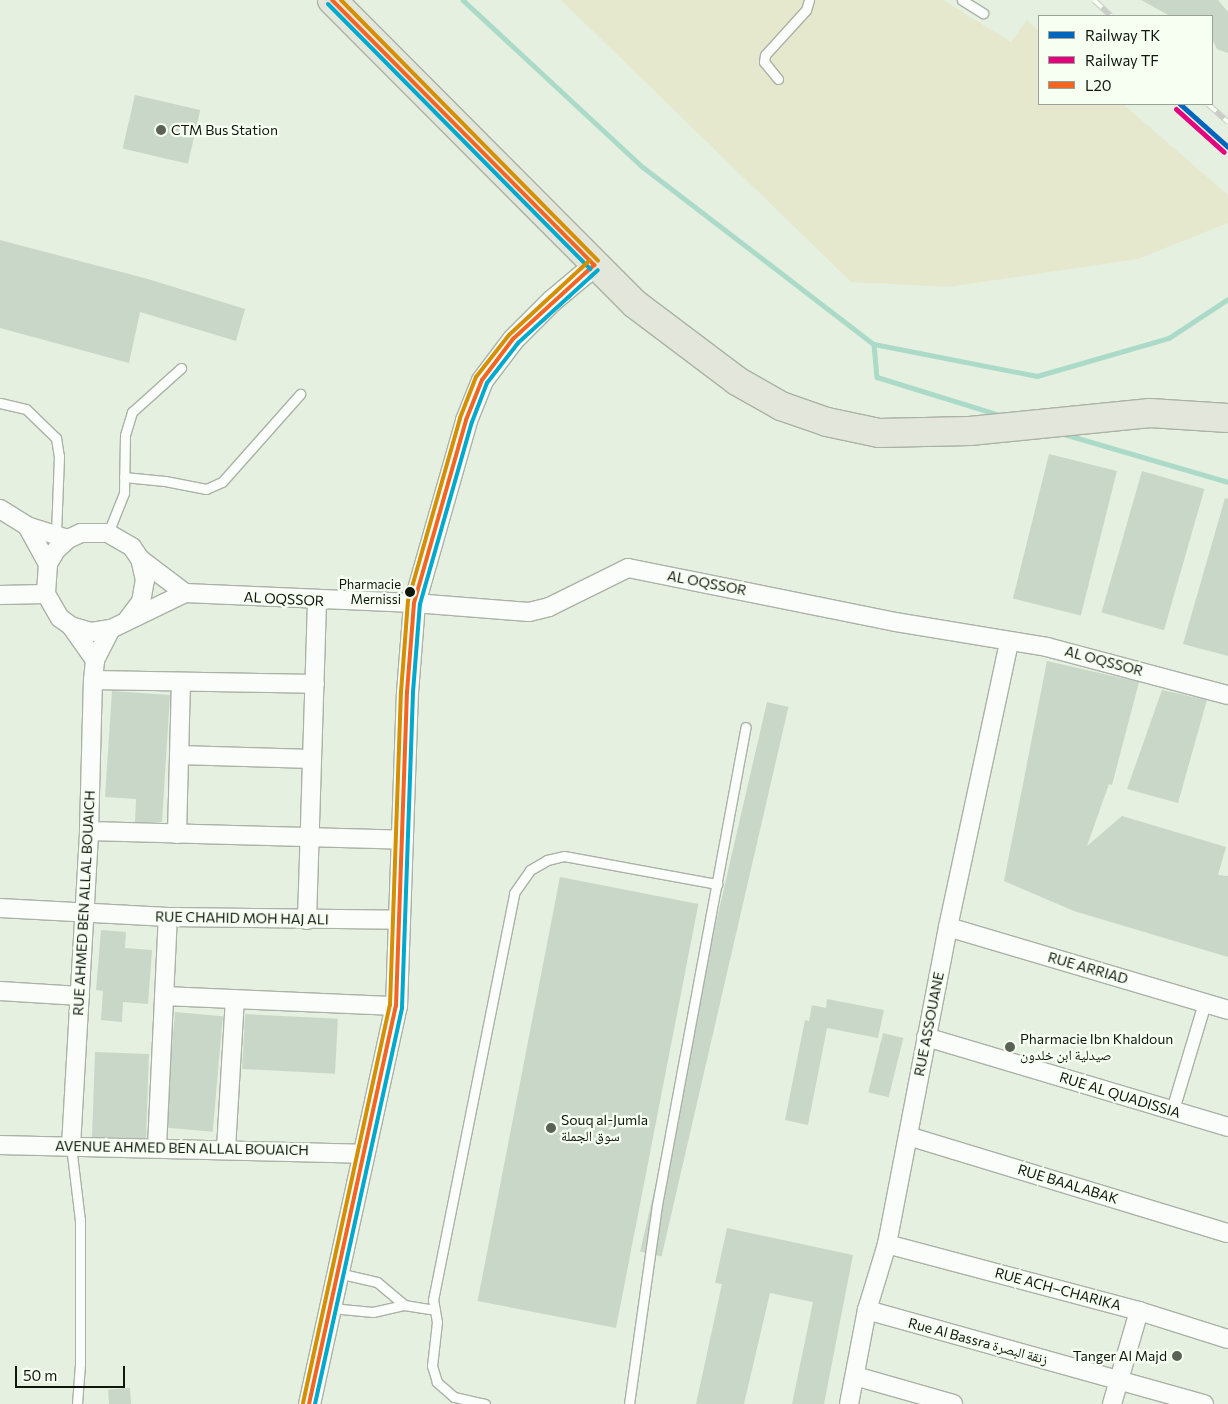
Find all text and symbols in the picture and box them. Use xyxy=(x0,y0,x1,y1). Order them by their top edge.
legend xyxy=(1038,15,1213,105)
text: Railway TK xyxy=(1085,26,1160,44)
text: Railway TF xyxy=(1085,51,1159,69)
text: L20 xyxy=(1085,76,1112,94)
place label: CTM Bus Station xyxy=(171,122,278,138)
marker: CTM Bus Station xyxy=(155,124,167,136)
street label: AL OQSSOR xyxy=(666,567,748,599)
place label: Pharmacie Mernissi xyxy=(339,577,401,608)
marker: Pharmacie Mernissi xyxy=(405,587,415,597)
street label: AL OQSSOR xyxy=(243,589,325,609)
street label: AL OQSSOR xyxy=(1063,642,1145,680)
street label: RUE AHMED BEN ALLAL BOUAICH xyxy=(70,790,98,1016)
street label: RUE CHAHID MOH HAJ ALI xyxy=(155,908,329,928)
street label: RUE ARRIAD xyxy=(1046,949,1130,987)
street label: RUE ASSOUANE xyxy=(911,970,947,1078)
place label: Pharmacie Ibn Khaldoun صيدلية ابن خلدون xyxy=(1020,1031,1173,1064)
marker: Pharmacie Ibn Khaldoun صيدلية ابن خلدون xyxy=(1004,1041,1016,1053)
street label: RUE AL QUADISSIA xyxy=(1057,1069,1183,1121)
place label: Souq al-Jumla سوق الجملة xyxy=(561,1112,648,1144)
marker: Souq al-Jumla سوق الجملة xyxy=(545,1122,557,1134)
street label: AVENUE AHMED BEN ALLAL BOUAICH xyxy=(55,1137,309,1159)
street label: RUE BAALABAK xyxy=(1016,1161,1120,1207)
street label: RUE ACH–CHARIKA xyxy=(993,1264,1123,1314)
street label: Rue Al Bassra زنقة البصرة xyxy=(906,1314,1050,1368)
place label: Tanger Al Majd xyxy=(1073,1348,1167,1364)
marker: Tanger Al Majd xyxy=(1171,1350,1183,1362)
scale bar xyxy=(18,1356,128,1388)
text: 50 m xyxy=(23,1366,57,1384)

